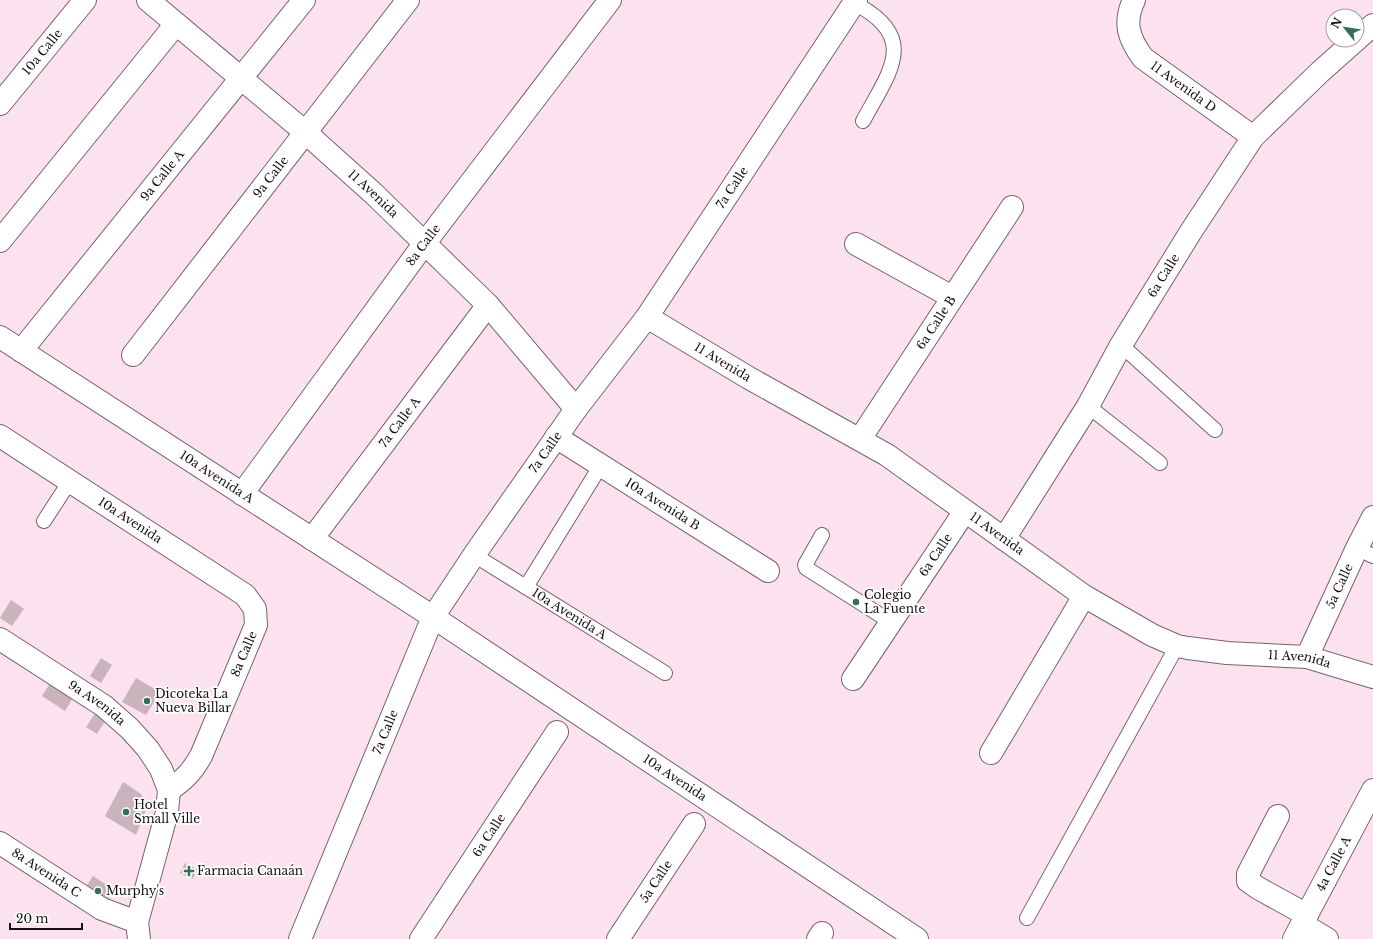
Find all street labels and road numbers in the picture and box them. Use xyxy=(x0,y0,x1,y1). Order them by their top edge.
street label: 10a Calle xyxy=(19,26,65,78)
street label: 11 Avenida D xyxy=(1148,58,1219,115)
street label: 9a Calle A xyxy=(137,147,187,204)
street label: 9a Calle xyxy=(250,153,291,201)
street label: 7a Calle xyxy=(713,164,751,211)
street label: 11 Avenida xyxy=(345,166,402,221)
street label: 8a Calle xyxy=(403,221,444,269)
street label: 6a Calle xyxy=(1144,251,1182,300)
street label: 6a Calle B xyxy=(913,293,959,352)
street label: 11 Avenida xyxy=(692,339,754,385)
street label: 7a Calle A xyxy=(376,393,424,450)
street label: 7a Calle xyxy=(526,428,565,476)
street label: 10a Avenida A xyxy=(177,447,257,507)
street label: 10a Avenida B xyxy=(623,475,703,533)
street label: 10a Avenida xyxy=(96,494,165,546)
street label: 11 Avenida xyxy=(967,509,1028,558)
street label: 6a Calle xyxy=(915,530,955,579)
street label: 5a Calle xyxy=(1322,561,1356,611)
street label: 10a Avenida A xyxy=(529,585,610,643)
street label: 8a Calle xyxy=(227,629,260,679)
street label: 11 Avenida xyxy=(1268,647,1333,671)
street label: 9a Avenida xyxy=(66,677,129,729)
street label: 7a Calle xyxy=(369,707,401,756)
street label: 10a Avenida xyxy=(640,751,710,804)
street label: 6a Calle xyxy=(469,811,508,860)
street label: 4a Calle A xyxy=(1313,833,1354,894)
street label: 8a Avenida C xyxy=(9,845,84,900)
street label: 5a Calle xyxy=(636,857,675,905)

